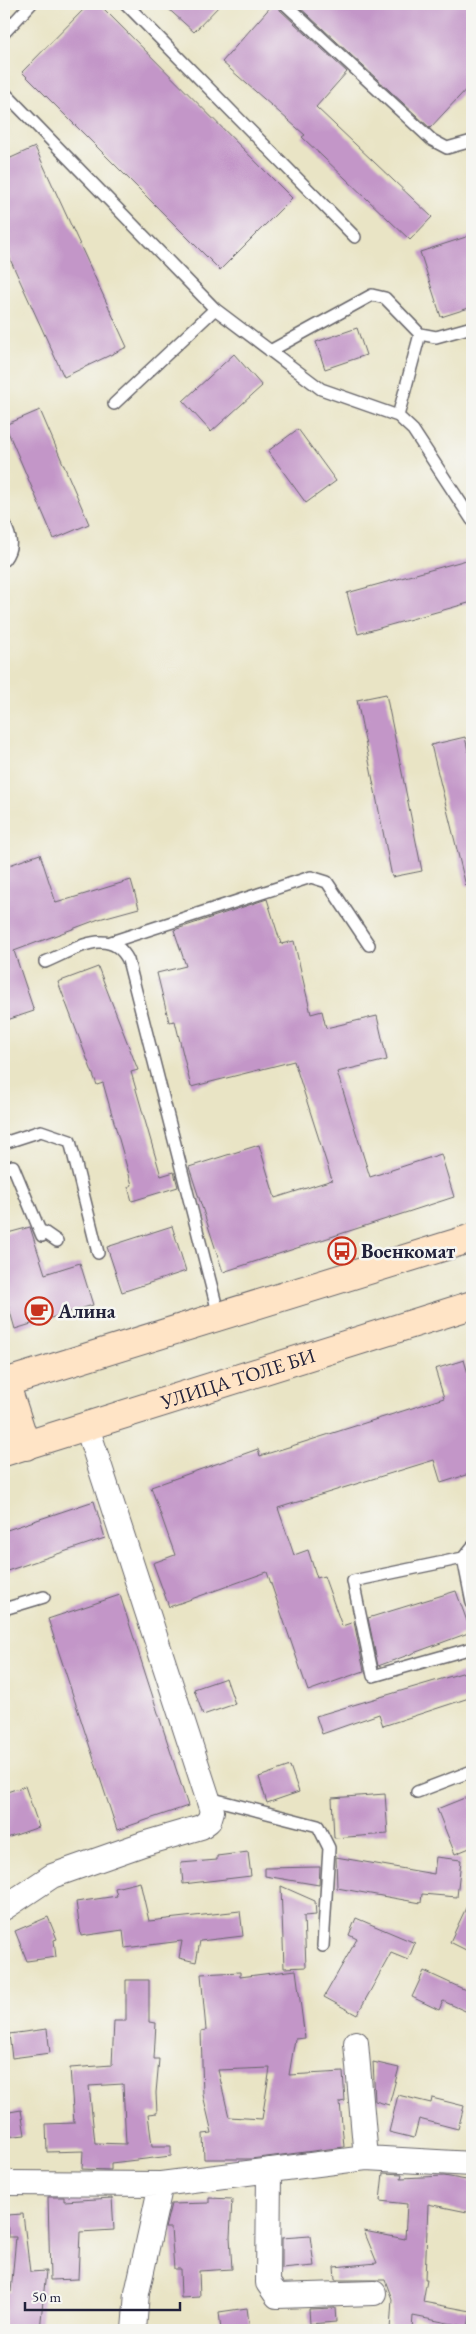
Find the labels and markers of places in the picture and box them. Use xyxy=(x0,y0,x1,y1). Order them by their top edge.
bus stop icon: Военкомат xyxy=(327,1236,357,1266)
place label: Военкомат xyxy=(361,1238,455,1264)
cafe icon: Алина xyxy=(24,1296,54,1326)
place label: Алина xyxy=(57,1298,116,1324)

